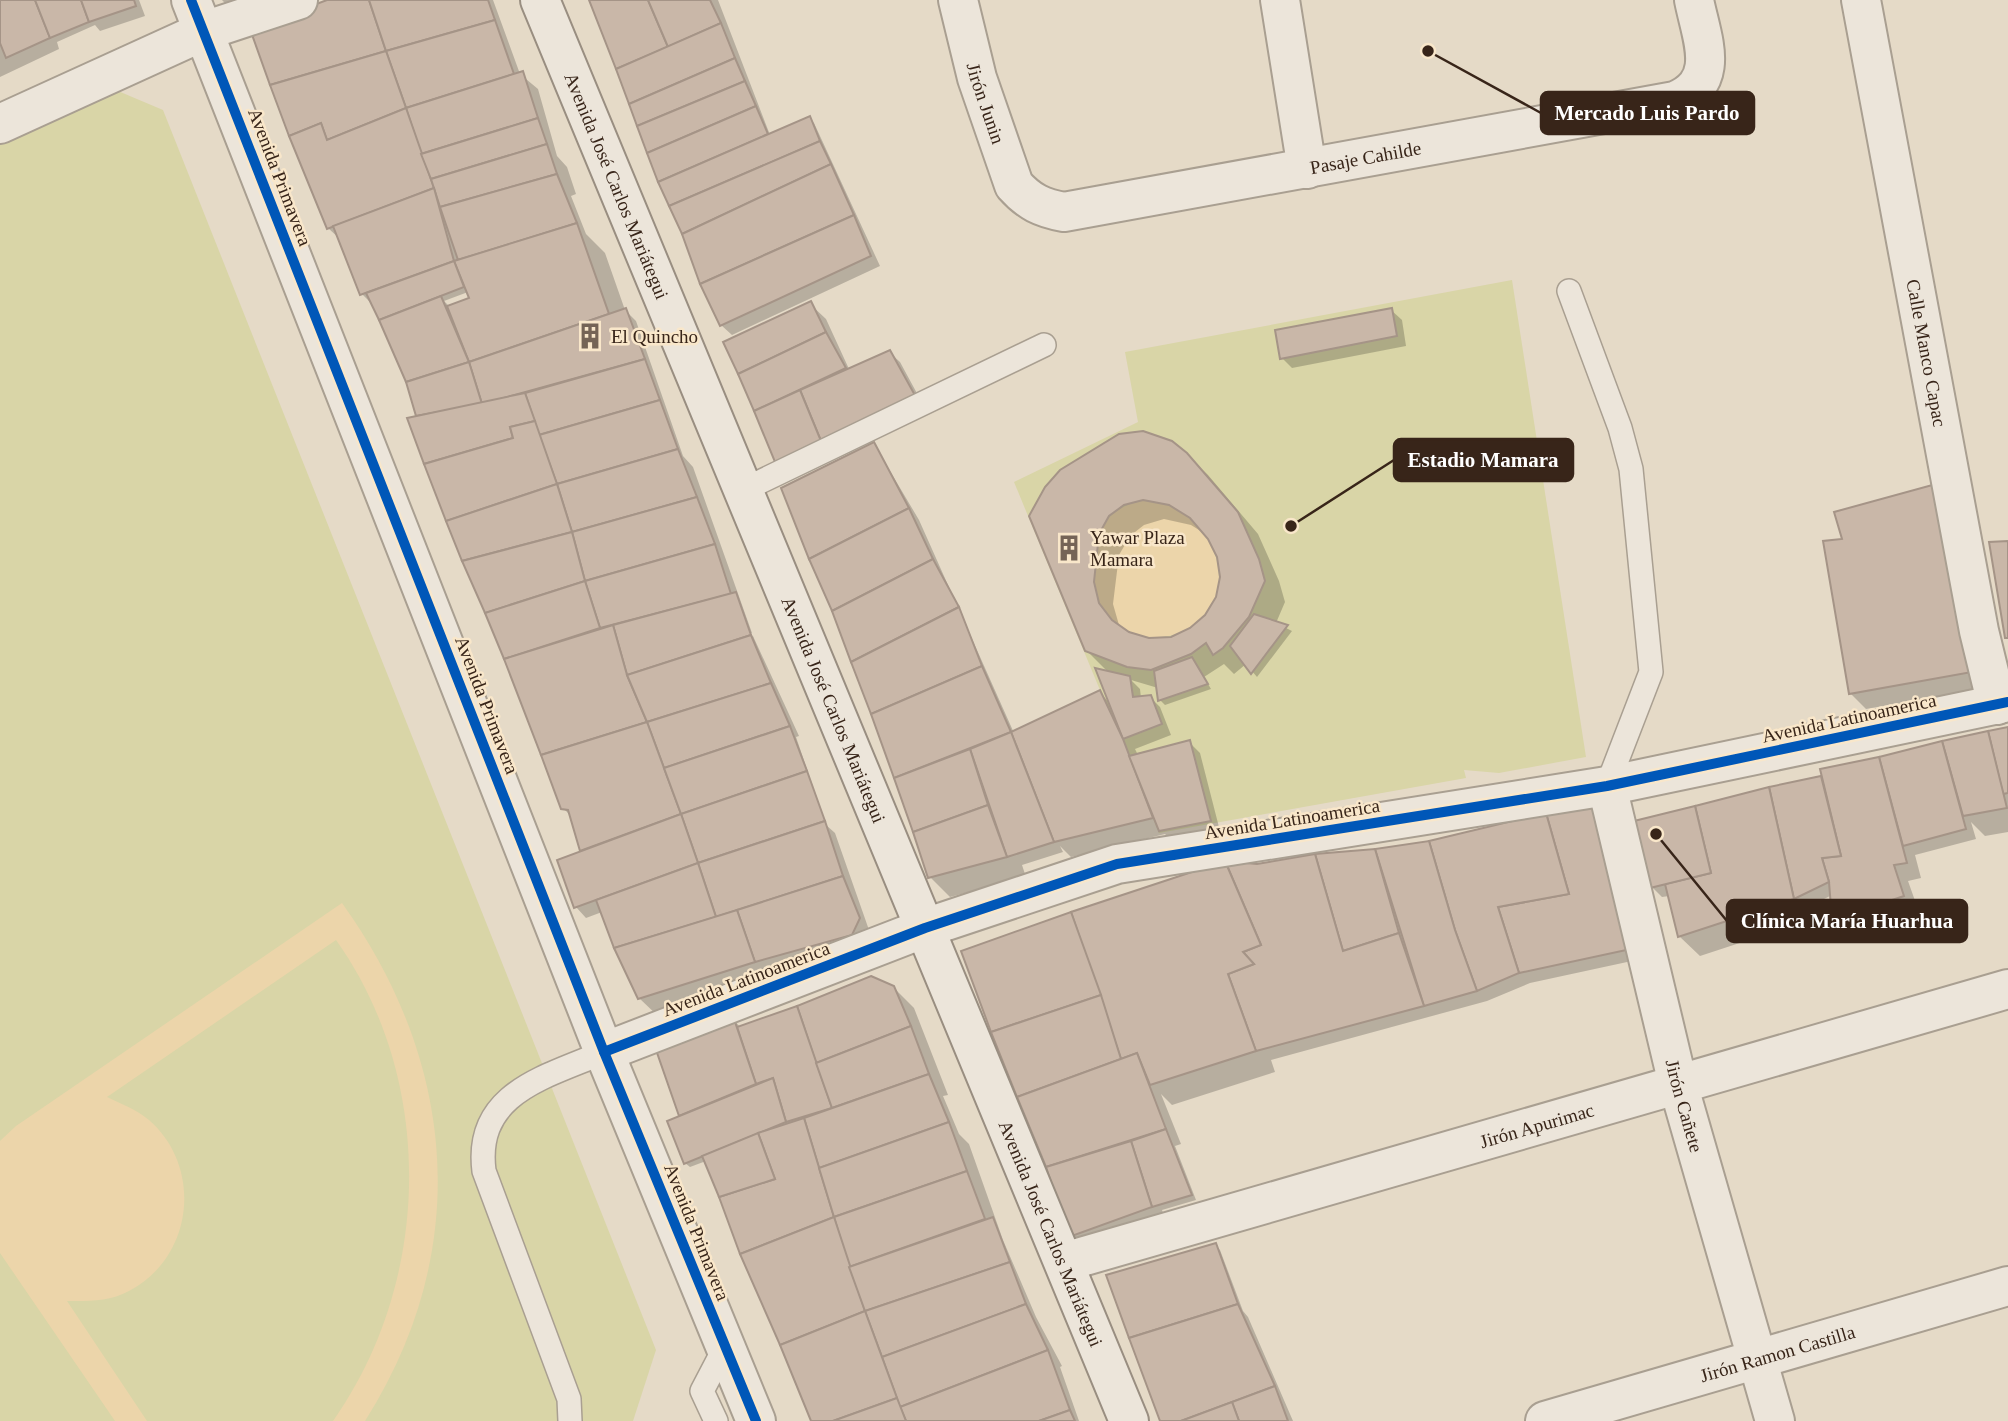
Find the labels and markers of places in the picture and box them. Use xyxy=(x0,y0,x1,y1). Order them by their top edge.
callout: Mercado Luis Pardo xyxy=(1541,92,1754,134)
building icon: El Quincho xyxy=(575,321,605,351)
place label: El Quincho xyxy=(611,326,698,347)
callout: Estadio Mamara xyxy=(1394,439,1573,481)
place label: Yawar Plaza Mamara xyxy=(1090,527,1185,570)
building icon: Yawar Plaza Mamara xyxy=(1054,533,1084,563)
callout: Clínica María Huarhua xyxy=(1727,900,1967,942)

